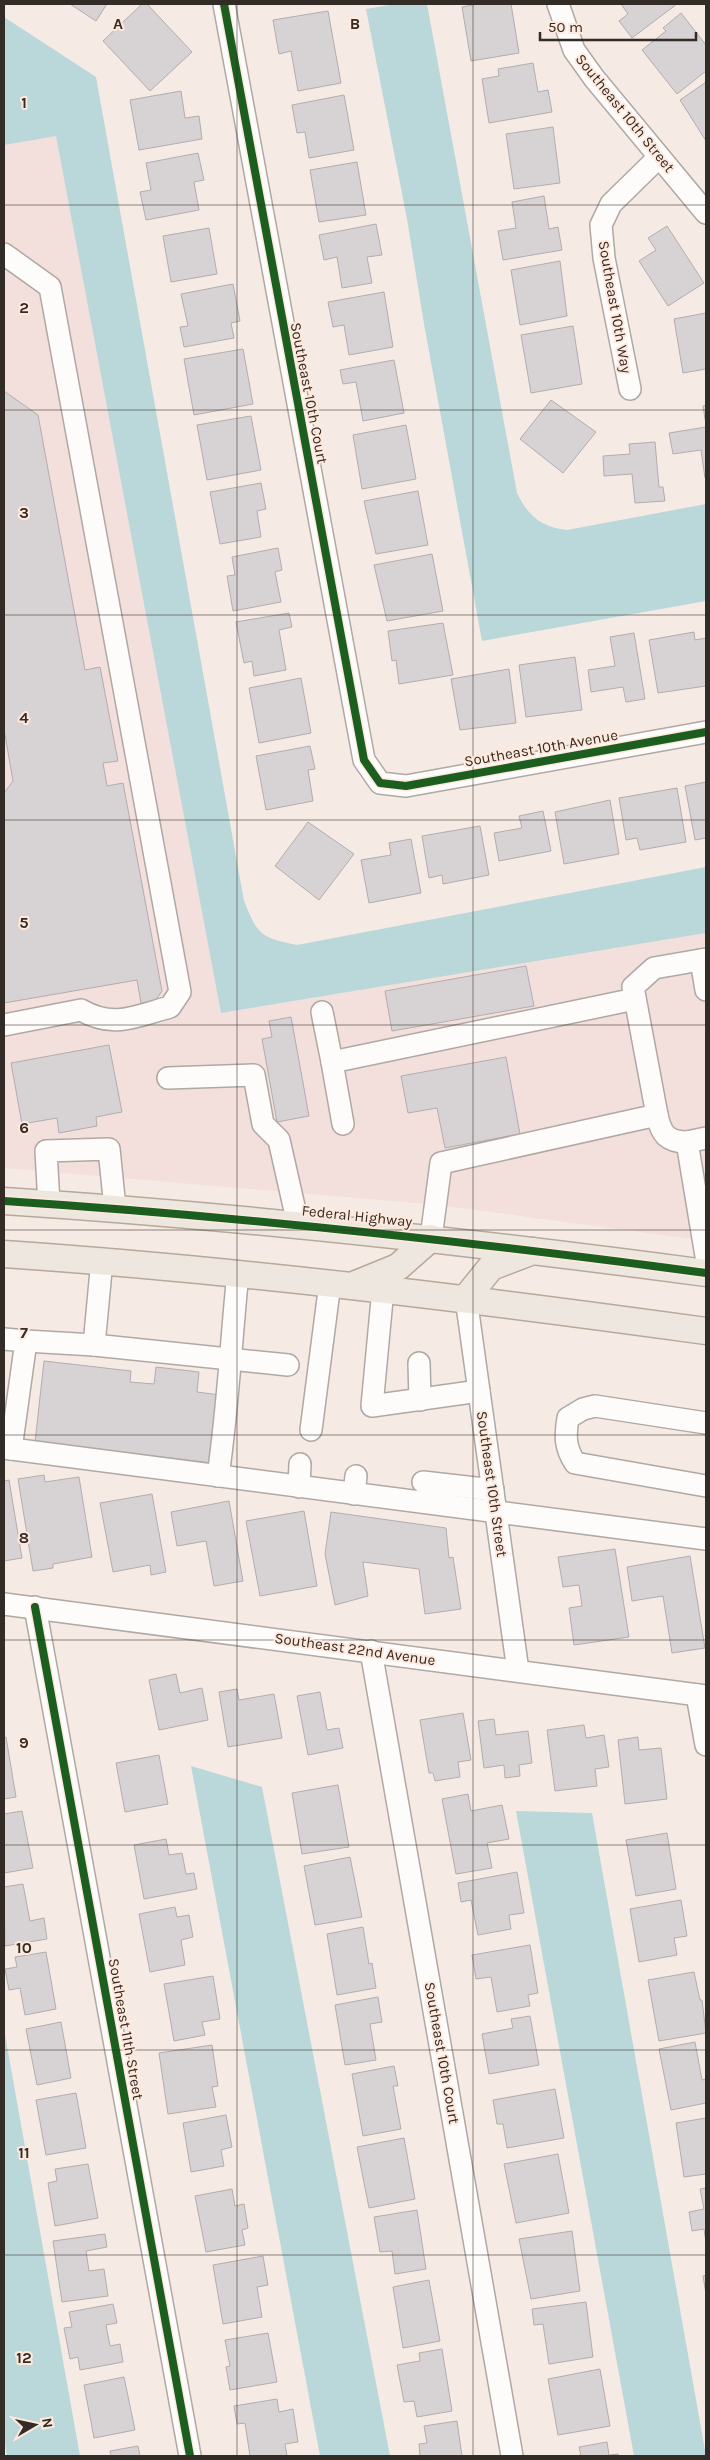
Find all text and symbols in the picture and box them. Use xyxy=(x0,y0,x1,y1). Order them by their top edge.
scale bar xyxy=(540,10,696,42)
text: A xyxy=(113,14,123,33)
text: B xyxy=(350,14,360,33)
text: 50 m xyxy=(548,18,583,36)
street label: Southeast 10th Street xyxy=(572,50,679,176)
text: 1 xyxy=(21,93,27,112)
street label: Southeast 10th Way xyxy=(594,239,636,375)
text: 2 xyxy=(19,298,29,317)
street label: Southeast 10th Court xyxy=(286,321,332,466)
text: 3 xyxy=(19,503,29,522)
text: 4 xyxy=(19,708,29,727)
street label: Southeast 10th Avenue xyxy=(463,726,619,770)
text: 5 xyxy=(19,913,29,932)
text: 6 xyxy=(19,1118,29,1137)
street label: Federal Highway xyxy=(301,1201,413,1231)
text: 7 xyxy=(20,1323,28,1342)
street label: Southeast 10th Street xyxy=(473,1410,511,1559)
text: 8 xyxy=(19,1528,29,1547)
street label: Southeast 22nd Avenue xyxy=(273,1629,437,1669)
text: 9 xyxy=(19,1733,29,1752)
text: 10 xyxy=(16,1938,32,1957)
street label: Southeast 11th Street xyxy=(105,1957,147,2102)
street label: Southeast 10th Court xyxy=(421,1981,463,2126)
text: 11 xyxy=(18,2143,30,2162)
text: 12 xyxy=(16,2348,32,2367)
north arrow xyxy=(10,2400,60,2450)
text: N xyxy=(38,2417,57,2429)

